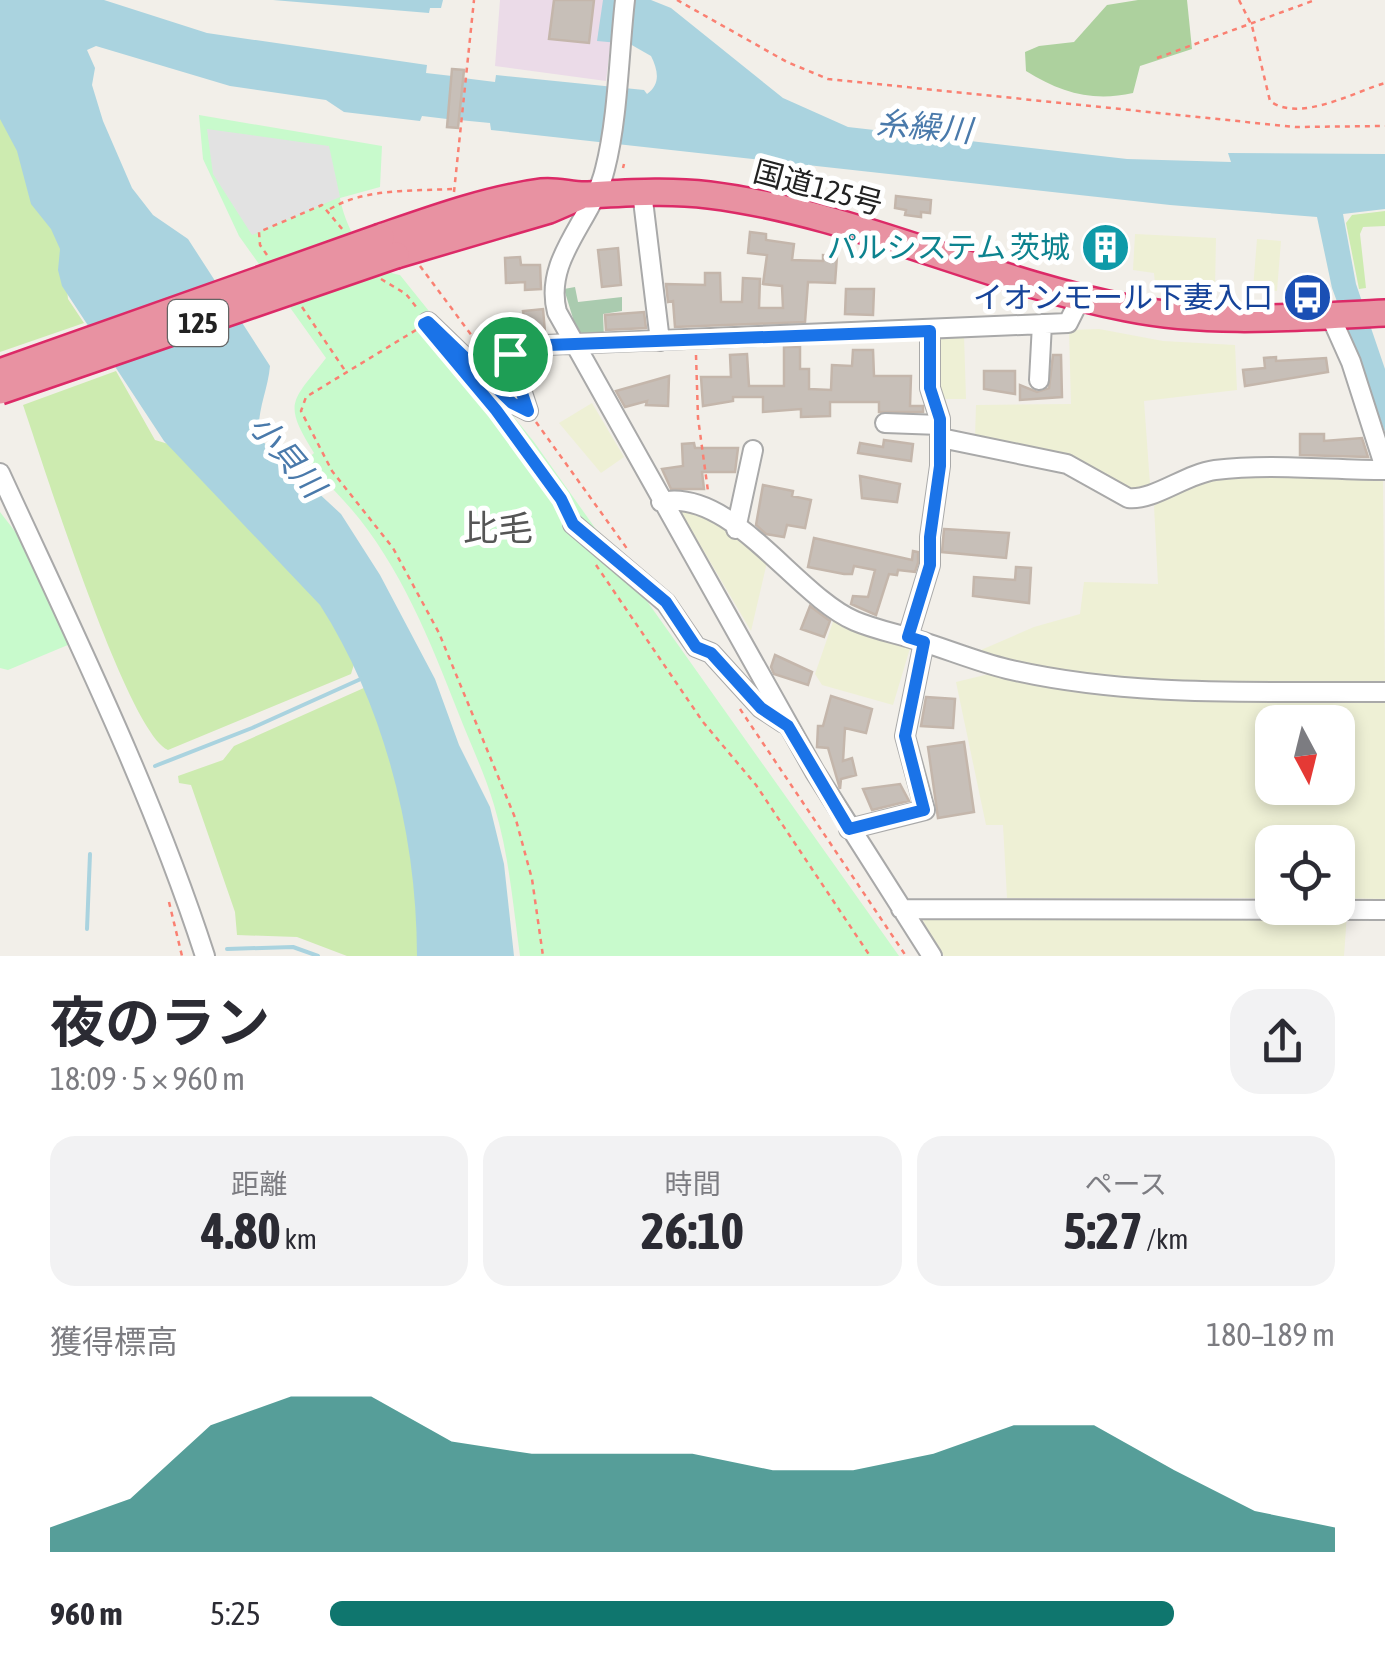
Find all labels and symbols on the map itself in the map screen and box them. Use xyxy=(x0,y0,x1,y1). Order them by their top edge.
water label: 糸繰川 xyxy=(875,104,976,149)
street label: 国道125号 xyxy=(750,153,887,221)
building icon: パルシステム 茨城 xyxy=(1079,222,1131,274)
place label: パルシステム 茨城 xyxy=(827,230,1070,264)
bus stop icon: イオンモール下妻入口 xyxy=(1282,272,1334,324)
place label: イオンモール下妻入口 xyxy=(973,280,1273,314)
road number: 125 xyxy=(168,300,228,346)
pin xyxy=(468,312,553,397)
water label: 小貝川 xyxy=(242,407,334,507)
district label: 比毛 xyxy=(463,507,533,547)
north arrow xyxy=(1255,705,1355,805)

